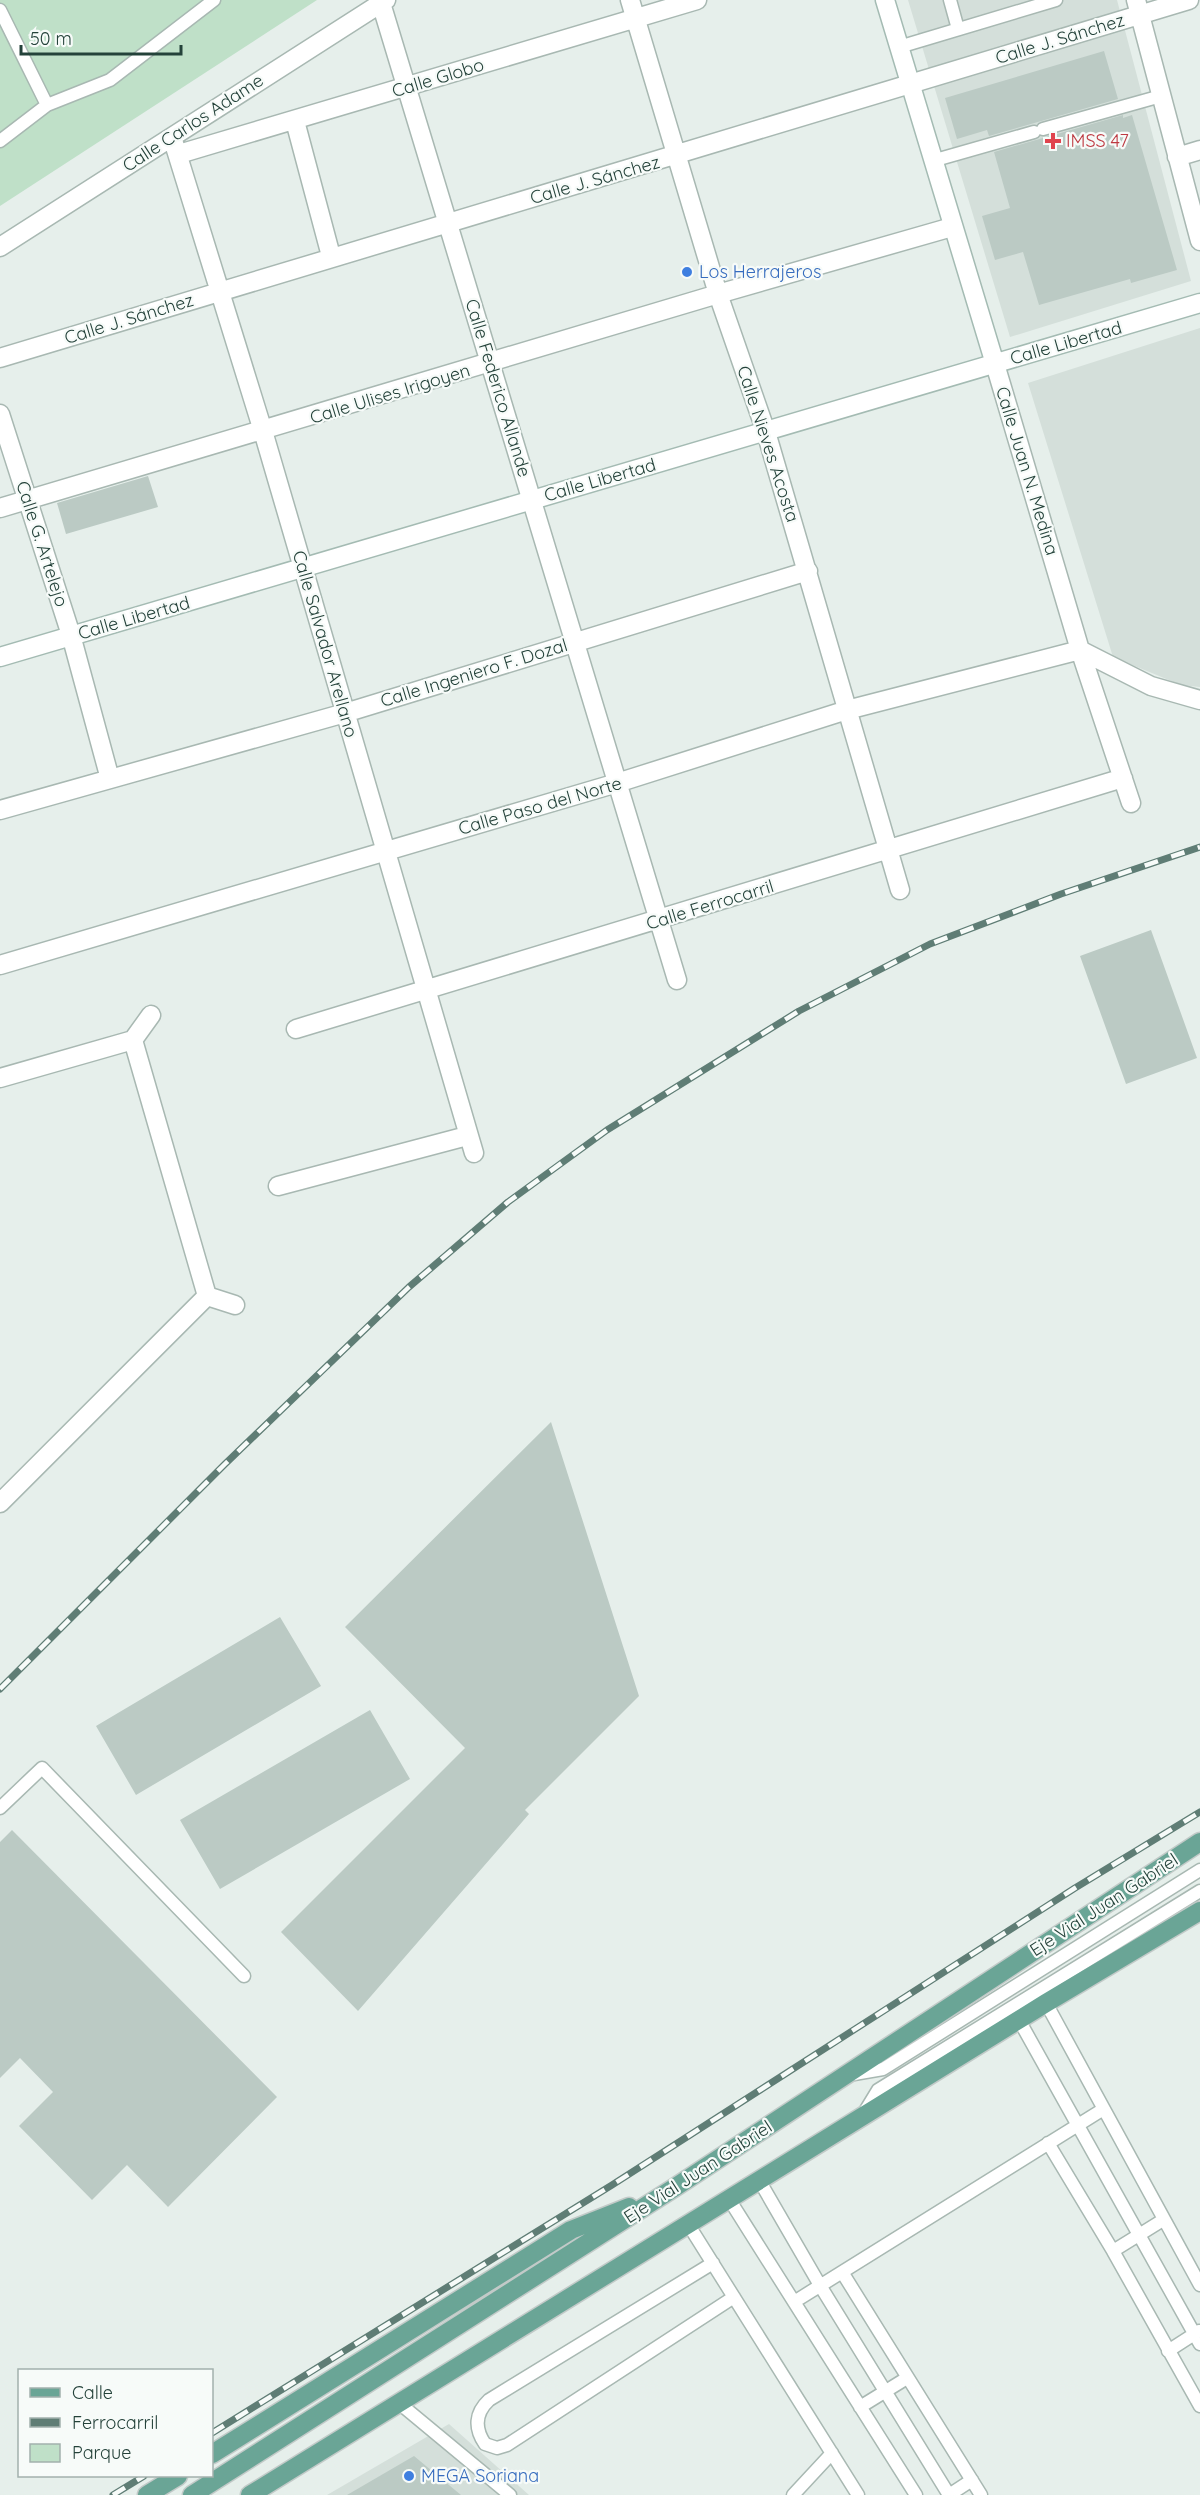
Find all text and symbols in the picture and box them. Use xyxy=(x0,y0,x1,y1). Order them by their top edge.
street label: Calle J. Sánchez xyxy=(992,8,1127,69)
scale bar xyxy=(21,18,182,56)
text: 50 m xyxy=(30,27,72,50)
street label: Calle Globo xyxy=(389,53,487,102)
street label: Calle Carlos Adame xyxy=(118,68,268,177)
place label: IMSS 47 xyxy=(1066,129,1129,152)
marker: IMSS 47 xyxy=(1044,132,1062,150)
street label: Calle J. Sánchez xyxy=(527,150,662,209)
place label: Los Herrajeros xyxy=(699,260,821,283)
marker: Los Herrajeros xyxy=(680,265,694,279)
street label: Calle J. Sánchez xyxy=(61,288,196,349)
street label: Calle Federico Allande xyxy=(460,296,537,480)
street label: Calle Libertad xyxy=(1007,316,1124,369)
street label: Calle Ulises Irigoyen xyxy=(307,358,473,429)
street label: Calle Nieves Acosta xyxy=(732,363,805,525)
street label: Calle Juan N. Medina xyxy=(991,384,1064,558)
street label: Calle Libertad xyxy=(541,453,658,506)
street label: Calle G. Artelejo xyxy=(11,478,74,610)
street label: Calle Salvador Arellano xyxy=(288,548,363,740)
street label: Calle Libertad xyxy=(75,591,192,644)
street label: Calle Ingeniero F. Dozal xyxy=(378,633,570,712)
street label: Calle Paso del Norte xyxy=(456,771,624,840)
street label: Calle Ferrocarril xyxy=(643,874,777,935)
street label: Eje Vial Juan Gabriel xyxy=(1025,1848,1182,1961)
street label: Eje Vial Juan Gabriel xyxy=(619,2115,776,2228)
legend xyxy=(18,2369,213,2477)
text: Calle xyxy=(72,2381,113,2404)
text: Ferrocarril xyxy=(72,2411,159,2434)
text: Parque xyxy=(72,2441,131,2464)
place label: MEGA Soriana xyxy=(421,2464,539,2487)
marker: MEGA Soriana xyxy=(402,2469,416,2483)

